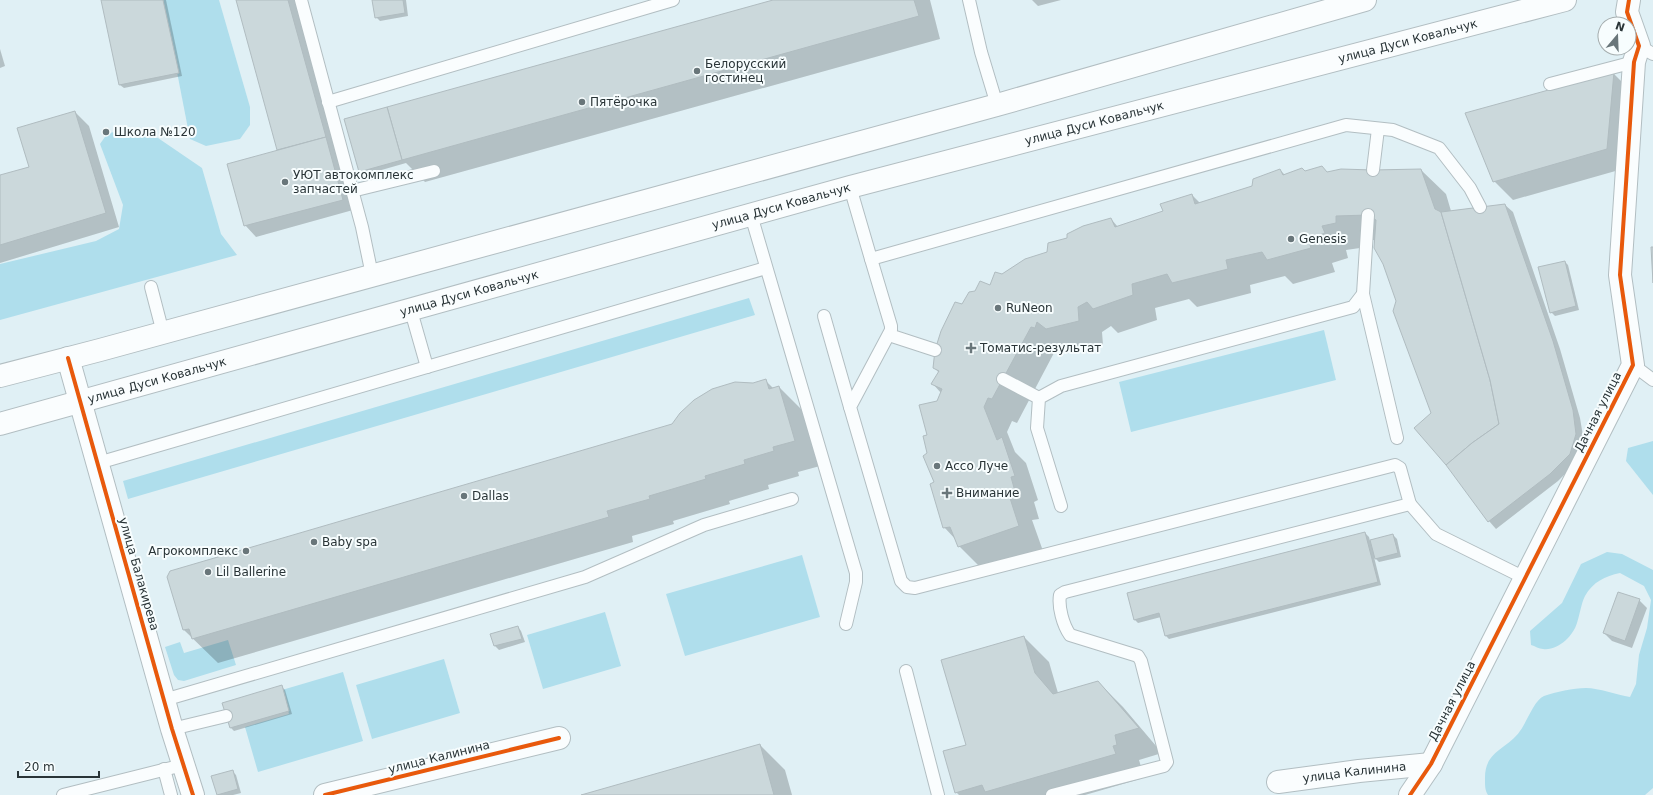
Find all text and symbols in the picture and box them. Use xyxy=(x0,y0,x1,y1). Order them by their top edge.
street label: улица Дуси Ковальчук xyxy=(1337,16,1479,66)
north arrow xyxy=(1597,16,1637,56)
text: N xyxy=(1614,19,1627,35)
place label: Белорусский гостинец xyxy=(705,57,786,85)
marker: Белорусский гостинец xyxy=(692,66,702,76)
place label: Пятёрочка xyxy=(590,95,657,109)
marker: Пятёрочка xyxy=(577,97,587,107)
street label: улица Дуси Ковальчук xyxy=(1023,98,1165,148)
place label: Школа №120 xyxy=(114,125,196,139)
marker: Школа №120 xyxy=(101,127,111,137)
place label: УЮТ автокомплекс запчастей xyxy=(293,168,414,196)
marker: УЮТ автокомплекс запчастей xyxy=(280,177,290,187)
street label: улица Дуси Ковальчук xyxy=(710,180,852,232)
place label: Genesis xyxy=(1299,232,1347,246)
marker: Genesis xyxy=(1286,234,1296,244)
street label: улица Дуси Ковальчук xyxy=(398,267,540,319)
place label: RuNeon xyxy=(1006,301,1053,315)
marker: RuNeon xyxy=(993,303,1003,313)
place label: Томатис-результат xyxy=(979,341,1101,355)
marker: Томатис-результат xyxy=(965,342,977,354)
street label: улица Дуси Ковальчук xyxy=(86,354,228,406)
street label: Дачная улица xyxy=(1572,370,1624,454)
place label: Ассо Луче xyxy=(945,459,1008,473)
marker: Ассо Луче xyxy=(932,461,942,471)
place label: Внимание xyxy=(956,486,1019,500)
marker: Внимание xyxy=(941,487,953,499)
place label: Dallas xyxy=(472,489,509,503)
marker: Dallas xyxy=(459,491,469,501)
street label: улица Балакирева xyxy=(116,516,162,632)
place label: Baby spa xyxy=(322,535,377,549)
marker: Baby spa xyxy=(309,537,319,547)
place label: Агрокомплекс xyxy=(148,544,238,558)
marker: Агрокомплекс xyxy=(241,546,251,556)
place label: Lil Ballerine xyxy=(216,565,286,579)
marker: Lil Ballerine xyxy=(203,567,213,577)
street label: Дачная улица xyxy=(1426,659,1478,743)
street label: улица Калинина xyxy=(387,738,491,776)
scale bar xyxy=(18,753,99,779)
street label: улица Калинина xyxy=(1302,759,1407,786)
text: 20 m xyxy=(24,760,55,774)

